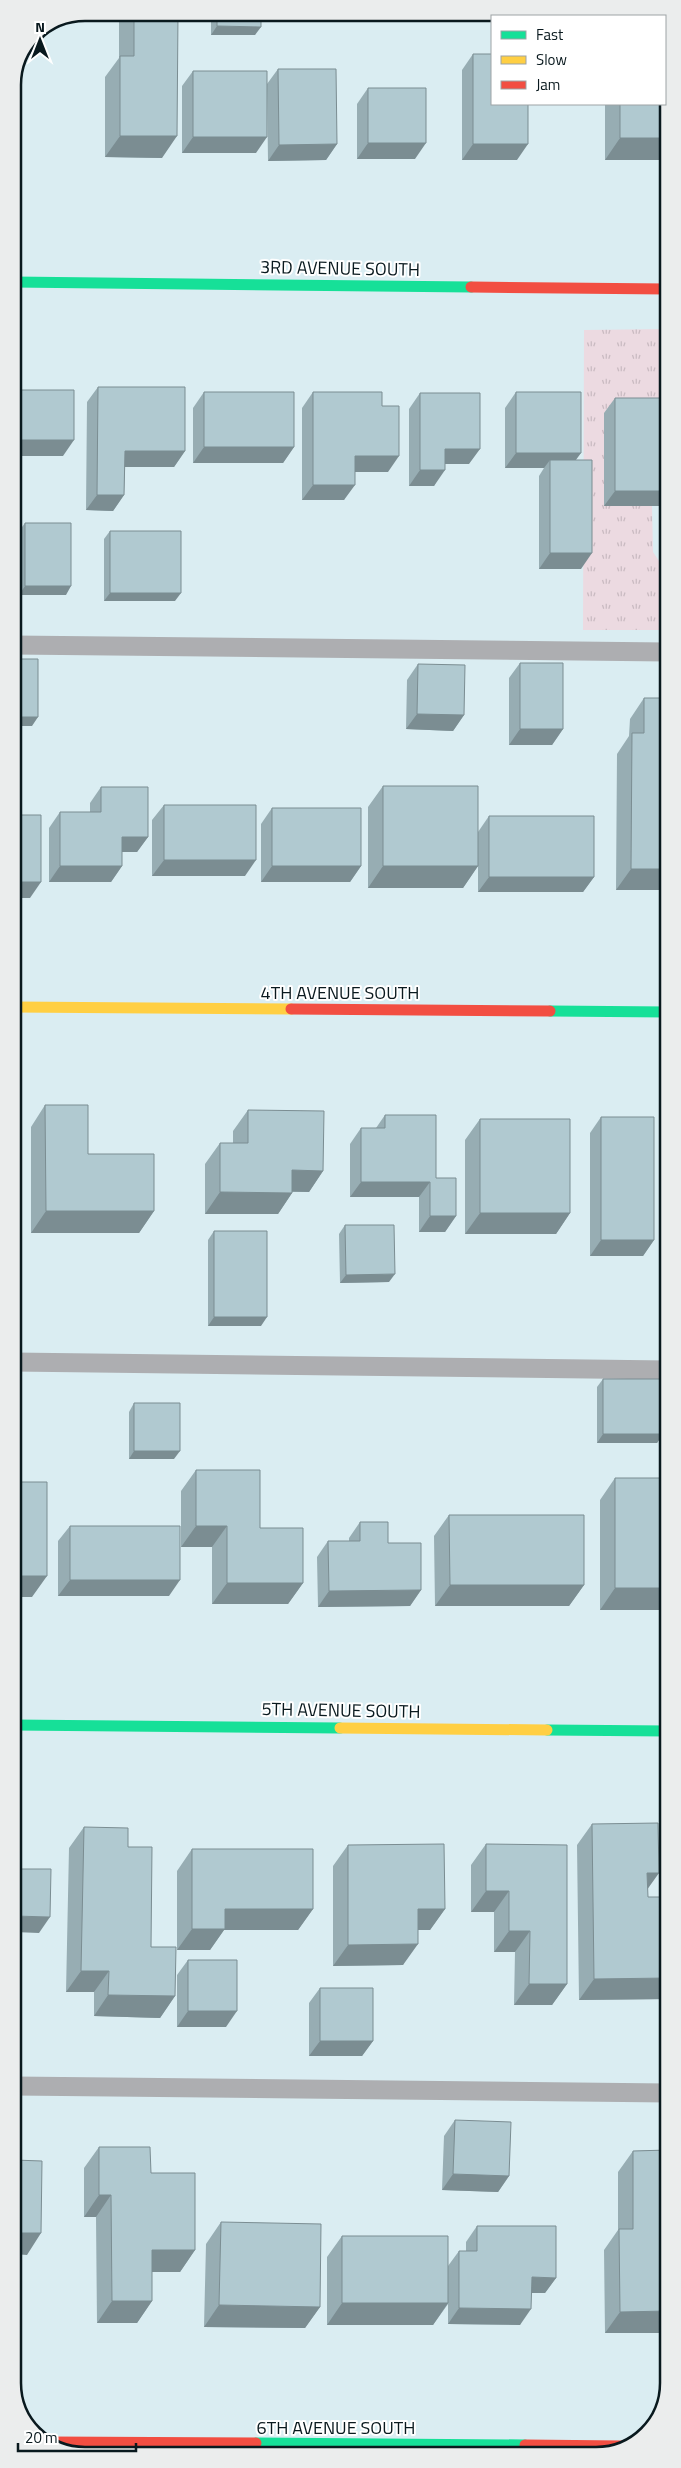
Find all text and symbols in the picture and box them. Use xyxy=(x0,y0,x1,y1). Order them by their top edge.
north arrow xyxy=(15,15,65,65)
legend xyxy=(491,15,666,105)
text: N xyxy=(35,16,45,37)
text: Fast xyxy=(536,23,564,46)
text: Slow xyxy=(536,48,567,71)
text: Jam xyxy=(536,73,560,96)
street label: 3RD AVENUE SOUTH xyxy=(260,253,420,283)
street label: 4TH AVENUE SOUTH xyxy=(261,979,419,1006)
street label: 5TH AVENUE SOUTH xyxy=(261,1695,421,1725)
street label: 6TH AVENUE SOUTH xyxy=(257,2414,415,2441)
scale bar xyxy=(18,2420,135,2452)
text: 20 m xyxy=(25,2426,58,2449)

